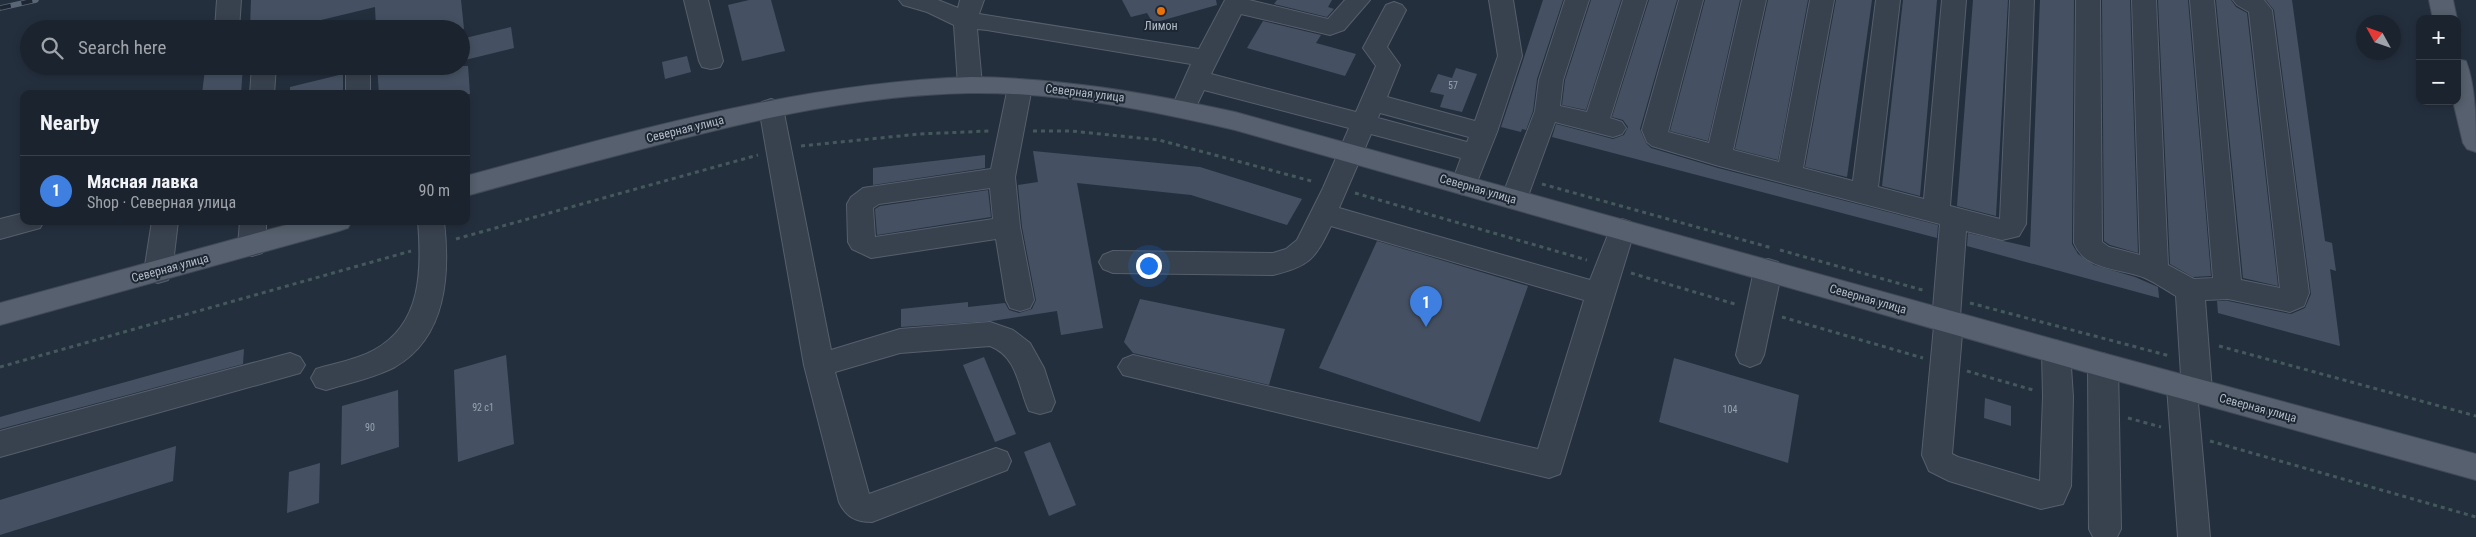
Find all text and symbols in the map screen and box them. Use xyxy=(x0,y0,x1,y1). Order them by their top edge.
marker: Лимон xyxy=(1155,5,1167,17)
north arrow xyxy=(2356,15,2401,60)
map controls xyxy=(2416,15,2461,105)
button: + xyxy=(2416,15,2461,60)
place label: Лимон xyxy=(1144,19,1178,33)
search box xyxy=(20,20,470,75)
icon: search xyxy=(38,34,66,62)
text: Search here xyxy=(78,36,166,59)
button: − xyxy=(2416,60,2461,105)
house number: 57 xyxy=(1448,80,1458,91)
street label: Северная улица xyxy=(1045,81,1126,105)
text: Nearby xyxy=(40,111,99,135)
street label: Северная улица xyxy=(645,113,725,145)
text: Мясная лавка xyxy=(87,170,198,193)
street label: Северная улица xyxy=(1438,171,1518,207)
text: 1 xyxy=(52,181,60,200)
text: 90 m xyxy=(418,181,450,200)
text: Shop · Северная улица xyxy=(87,193,236,212)
street label: Северная улица xyxy=(130,251,210,285)
your location xyxy=(1136,253,1162,279)
street label: Северная улица xyxy=(1828,281,1908,317)
pin: 1 xyxy=(1410,286,1442,327)
street label: Северная улица xyxy=(2218,391,2298,425)
house number: 92 с1 xyxy=(472,402,494,413)
house number: 104 xyxy=(1723,404,1737,415)
house number: 90 xyxy=(365,422,375,433)

